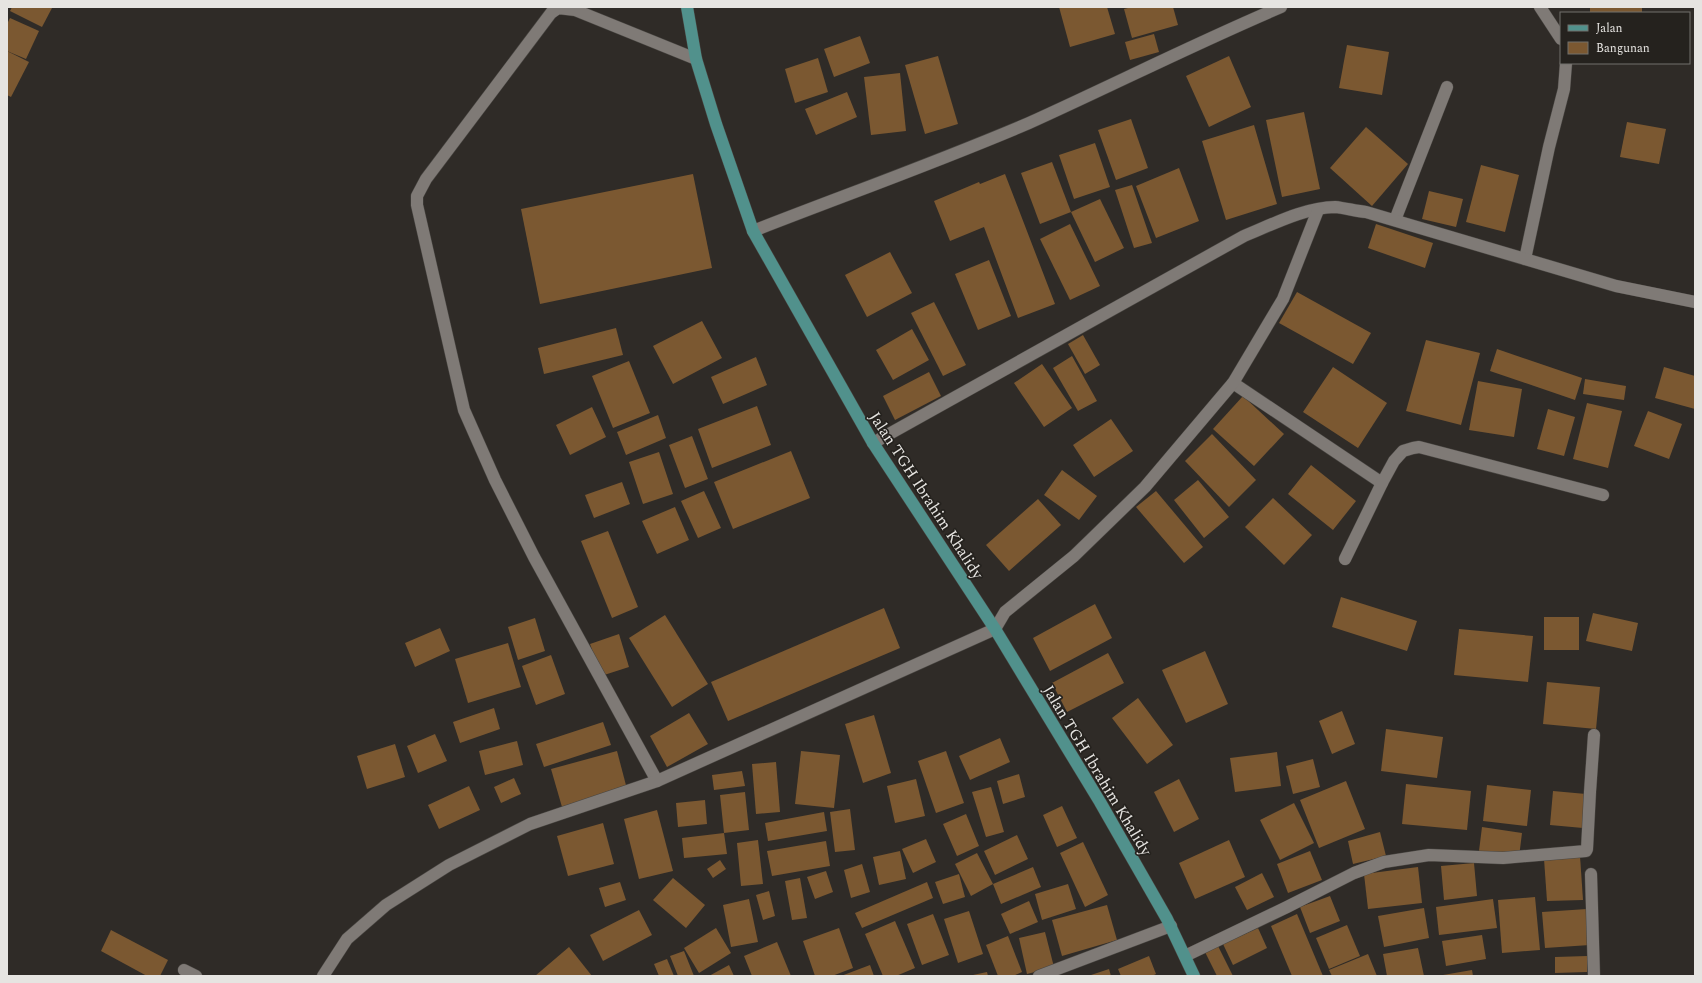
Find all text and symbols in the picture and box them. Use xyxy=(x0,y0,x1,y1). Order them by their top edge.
legend xyxy=(1560,12,1690,64)
text: Jalan xyxy=(1596,19,1623,38)
text: Bangunan xyxy=(1596,39,1650,58)
street label: Jalan TGH Ibrahim Khalidy xyxy=(863,407,990,585)
street label: Jalan TGH Ibrahim Khalidy xyxy=(1037,681,1158,862)

